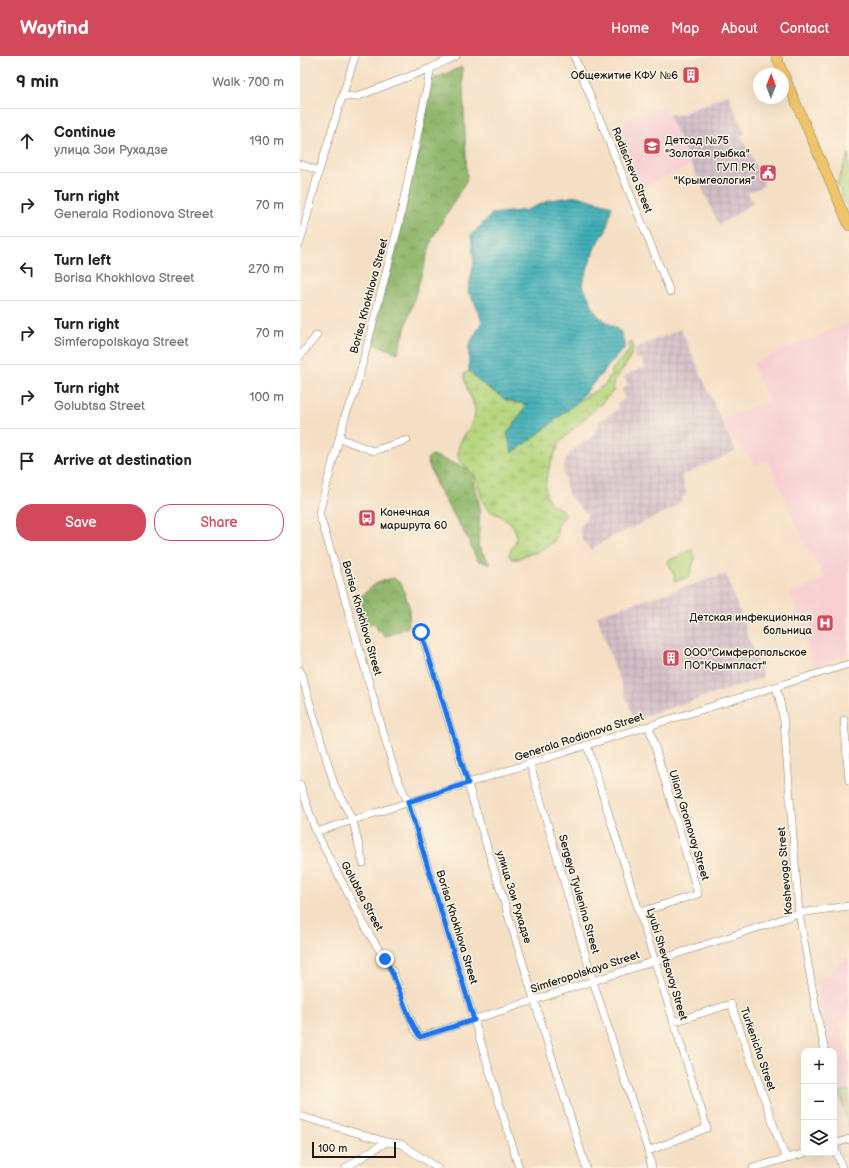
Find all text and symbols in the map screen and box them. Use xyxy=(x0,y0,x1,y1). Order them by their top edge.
text: Wayfind xyxy=(20,17,89,40)
text: Home xyxy=(611,20,649,37)
text: Map xyxy=(671,20,699,37)
text: About xyxy=(721,20,758,37)
text: Contact xyxy=(780,20,829,37)
building icon: Общежитие КФУ №6 xyxy=(681,65,701,85)
north arrow xyxy=(753,68,789,104)
place label: Общежитие КФУ №6 xyxy=(571,69,678,82)
text: 9 min xyxy=(16,72,59,92)
text: Walk · 700 m xyxy=(212,74,284,90)
text: Continue xyxy=(54,123,116,142)
street label: Radischeva Street xyxy=(609,125,655,215)
icon: ahead xyxy=(16,130,38,152)
text: 190 m xyxy=(250,133,284,149)
place label: Детсад №75 "Золотая рыбка" xyxy=(665,134,750,160)
school or university icon: Детсад №75 "Золотая рыбка" xyxy=(642,136,662,156)
text: улица Зои Рухадзе xyxy=(54,142,168,158)
place label: ГУП РК "Крымгеология" xyxy=(674,161,756,187)
public building icon: ГУП РК "Крымгеология" xyxy=(758,163,778,183)
text: Turn right xyxy=(54,187,119,206)
icon: right xyxy=(16,194,38,216)
text: 70 m xyxy=(256,197,284,213)
text: Generala Rodionova Street xyxy=(54,206,214,222)
street label: Borisa Khokhlova Street xyxy=(347,236,391,355)
text: Turn left xyxy=(54,251,111,270)
icon: left xyxy=(16,258,38,280)
text: 270 m xyxy=(248,261,284,277)
text: Borisa Khokhlova Street xyxy=(54,270,194,286)
text: Turn right xyxy=(54,315,119,334)
icon: right xyxy=(16,322,38,344)
text: 70 m xyxy=(256,325,284,341)
text: Simferopolskaya Street xyxy=(54,334,188,350)
text: Turn right xyxy=(54,379,119,398)
icon: right xyxy=(16,386,38,408)
text: 100 m xyxy=(249,389,284,405)
text: Golubtsa Street xyxy=(54,398,145,414)
icon: arrive xyxy=(16,450,38,472)
text: Arrive at destination xyxy=(54,451,192,470)
button: Save xyxy=(16,504,146,541)
button: Share xyxy=(154,504,284,541)
place label: Конечная маршрута 60 xyxy=(380,506,448,532)
bus stop icon: Конечная маршрута 60 xyxy=(357,508,377,528)
street label: Borisa Khokhlova Street xyxy=(339,559,385,677)
place label: Детская инфекционная больница xyxy=(690,611,812,637)
hospital icon: Детская инфекционная больница xyxy=(815,613,835,633)
route start xyxy=(412,623,430,641)
place label: ООО"Симферопольское ПО"Крымпласт" xyxy=(684,646,807,672)
building icon: ООО"Симферопольское ПО"Крымпласт" xyxy=(661,648,681,668)
street label: Generala Rodionova Street xyxy=(513,710,646,764)
street label: Uliany Gromovoy Street xyxy=(666,768,712,882)
street label: Koshevogo Street xyxy=(775,826,795,916)
street label: Sergeya Tyulenina Street xyxy=(556,833,602,956)
street label: улица Зои Рухадзе xyxy=(494,849,534,945)
street label: Golubtsa Street xyxy=(338,859,386,934)
street label: Borisa Khokhlova Street xyxy=(433,868,481,986)
street label: Lyubi Shevtsovoy Street xyxy=(644,906,690,1022)
street label: Simferopolskaya Street xyxy=(529,948,642,996)
route end xyxy=(376,950,394,968)
street label: Turkenicha Street xyxy=(738,1006,779,1093)
map controls xyxy=(801,1048,837,1156)
button: + xyxy=(801,1048,837,1084)
button: − xyxy=(801,1084,837,1120)
button: layers xyxy=(801,1120,837,1156)
scale bar xyxy=(312,1140,396,1159)
text: 100 m xyxy=(318,1142,347,1155)

